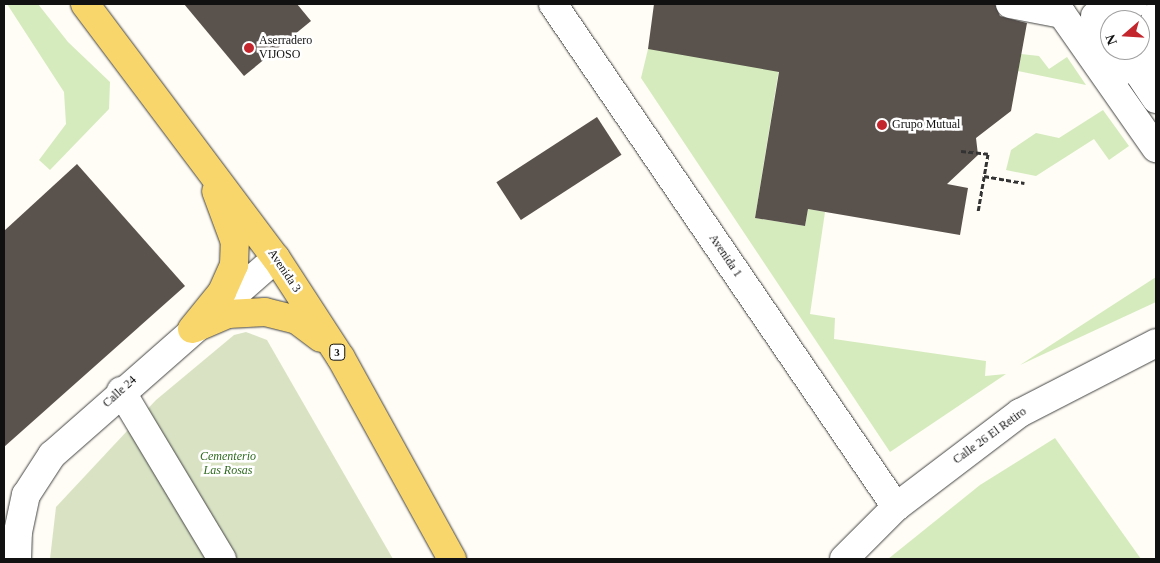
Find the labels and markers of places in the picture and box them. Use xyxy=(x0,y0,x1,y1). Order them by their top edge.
place label: Aserradero VIJOSO xyxy=(259,34,312,62)
marker: Aserradero VIJOSO xyxy=(243,42,255,54)
place label: Grupo Mutual xyxy=(892,118,960,132)
marker: Grupo Mutual xyxy=(876,119,888,131)

